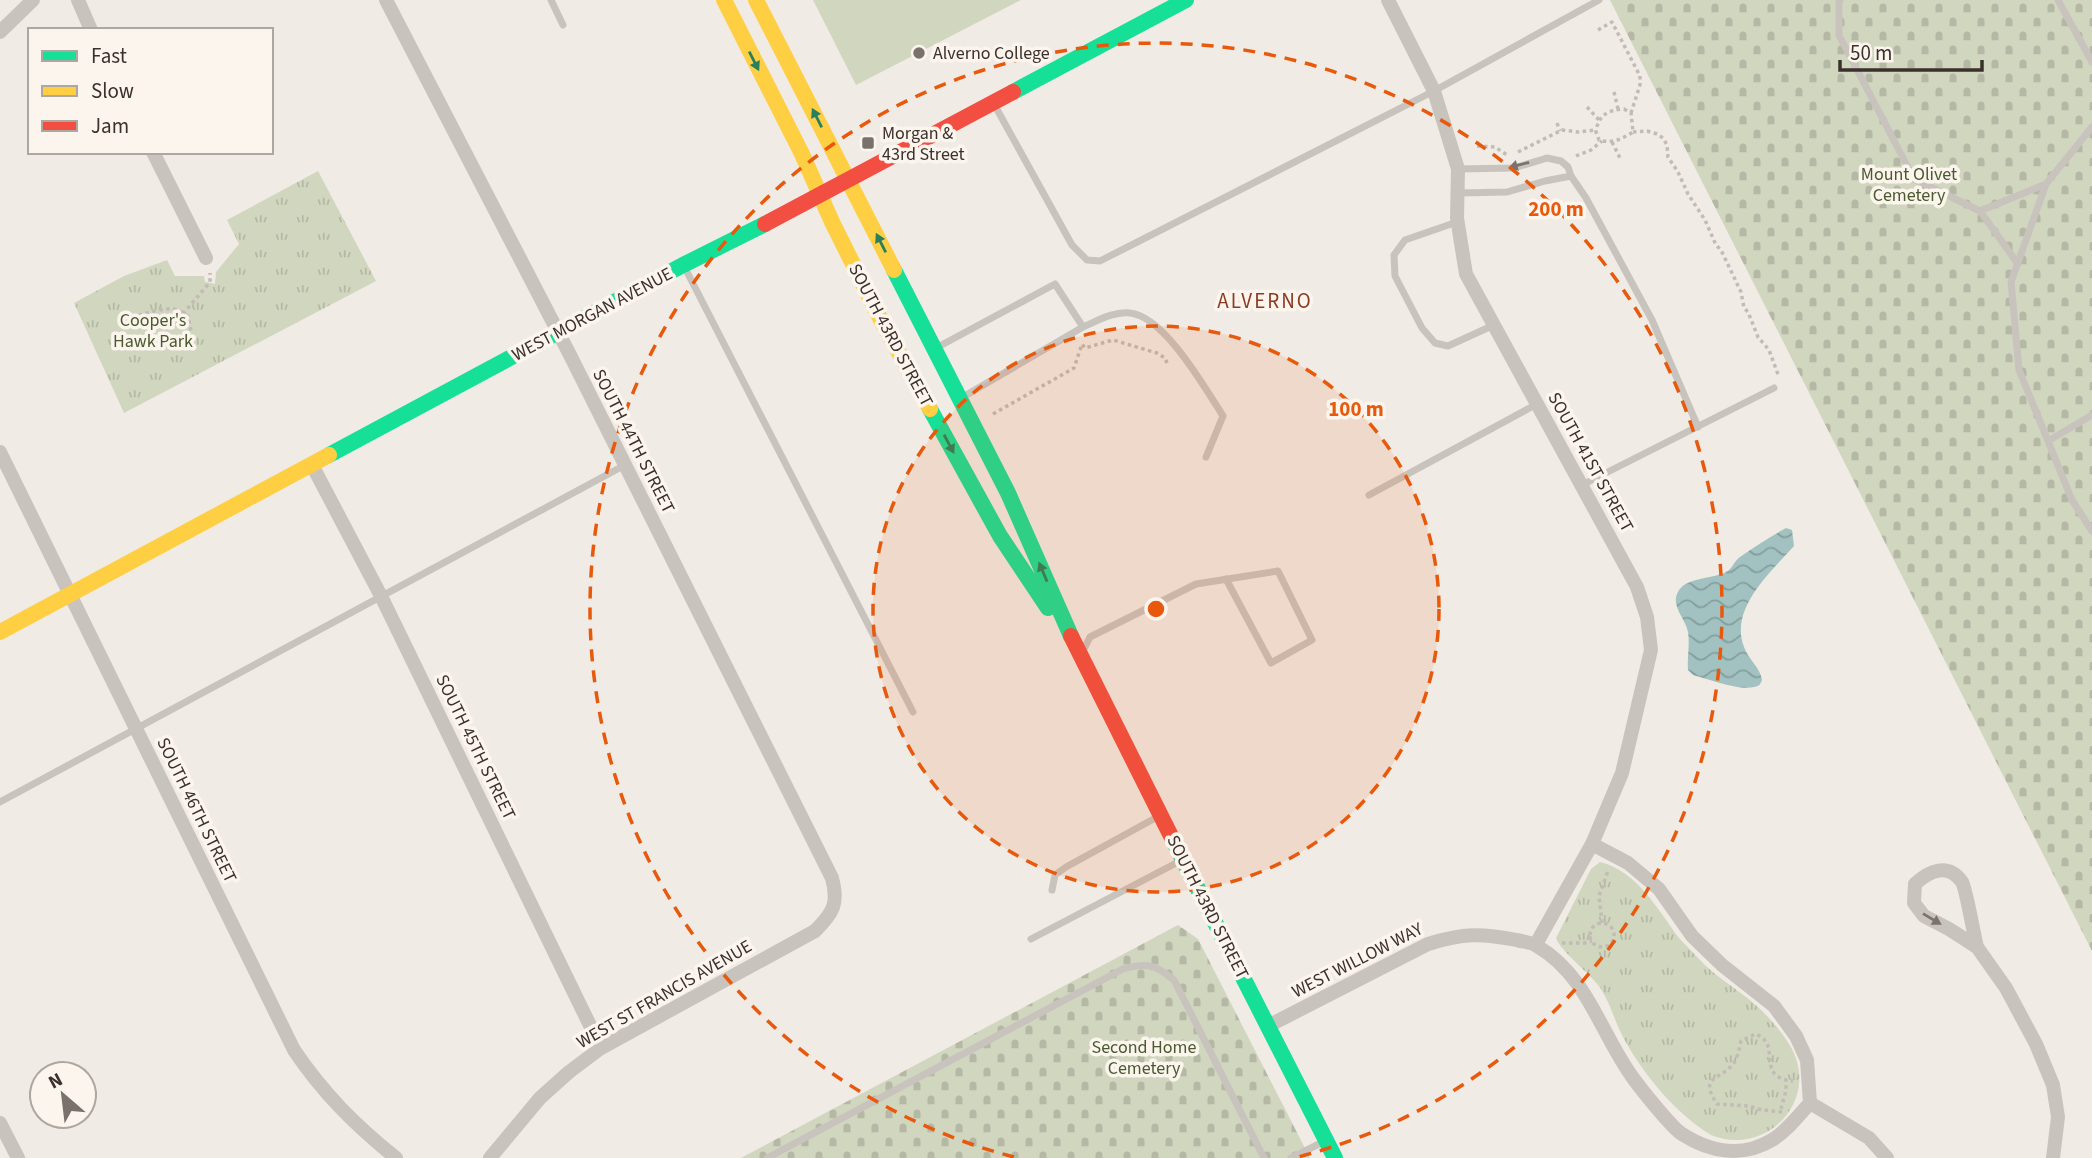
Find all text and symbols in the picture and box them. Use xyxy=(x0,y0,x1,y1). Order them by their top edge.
legend xyxy=(28,28,273,154)
scale bar xyxy=(1840,28,1982,72)
text: 50 m xyxy=(1850,38,1892,68)
text: Fast xyxy=(91,41,127,71)
place label: Alverno College xyxy=(933,41,1050,66)
marker: Alverno College xyxy=(911,45,927,61)
one-way arrow xyxy=(749,51,760,71)
text: Slow xyxy=(91,76,134,106)
one-way arrow xyxy=(812,108,824,128)
text: Jam xyxy=(91,111,129,141)
place label: Morgan & 43rd Street xyxy=(882,121,965,167)
marker: Morgan & 43rd Street xyxy=(860,135,876,151)
one-way arrow xyxy=(1508,160,1530,171)
park label: Mount Olivet Cemetery xyxy=(1861,162,1957,208)
text: 200 m xyxy=(1528,194,1584,224)
one-way arrow xyxy=(875,233,887,252)
street label: SOUTH 43RD STREET xyxy=(842,259,939,411)
street label: WEST MORGAN AVENUE xyxy=(508,262,677,367)
district label: ALVERNO xyxy=(1217,286,1313,316)
park label: Cooper's Hawk Park xyxy=(113,308,193,354)
street label: SOUTH 44TH STREET xyxy=(586,365,681,518)
street label: SOUTH 41ST STREET xyxy=(1542,388,1640,537)
text: 100 m xyxy=(1328,394,1384,424)
one-way arrow xyxy=(943,435,955,454)
one-way arrow xyxy=(1037,562,1049,582)
centre of rings xyxy=(1144,597,1168,621)
street label: SOUTH 45TH STREET xyxy=(430,670,522,824)
street label: SOUTH 46TH STREET xyxy=(151,733,243,887)
street label: SOUTH 43RD STREET xyxy=(1160,831,1255,984)
one-way arrow xyxy=(1922,913,1942,926)
street label: WEST WILLOW WAY xyxy=(1287,916,1427,1004)
street label: WEST ST FRANCIS AVENUE xyxy=(572,934,756,1055)
park label: Second Home Cemetery xyxy=(1092,1035,1197,1081)
north arrow xyxy=(28,1060,98,1130)
text: N xyxy=(44,1066,68,1096)

